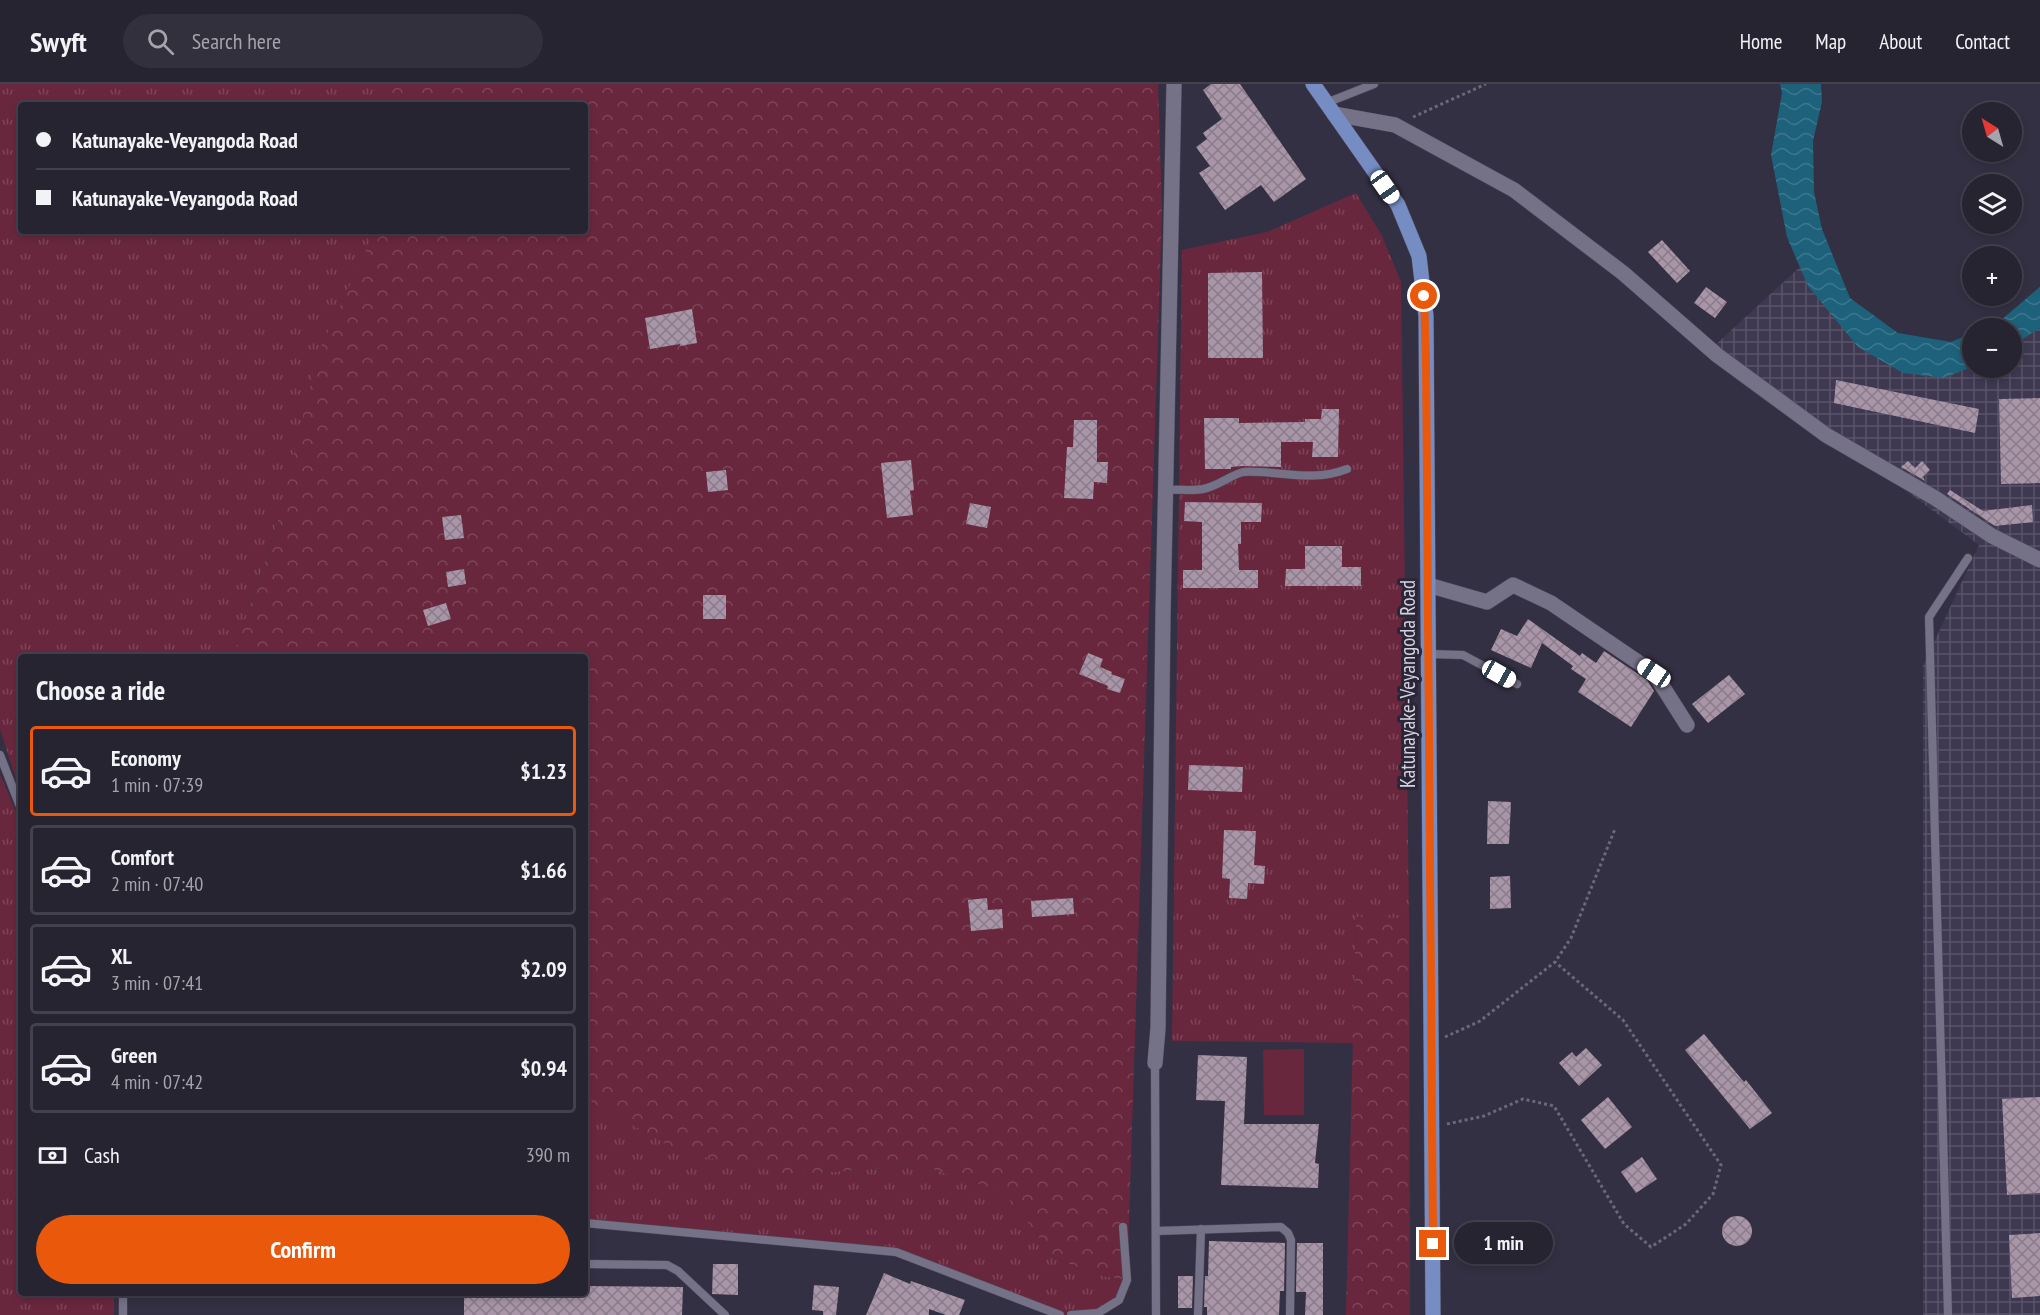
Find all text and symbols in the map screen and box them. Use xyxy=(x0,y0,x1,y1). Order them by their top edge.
search box xyxy=(123,14,543,68)
text: Swyft xyxy=(30,23,87,60)
icon: search xyxy=(144,25,177,58)
text: Search here xyxy=(192,27,281,55)
text: Home xyxy=(1740,28,1782,55)
text: Map xyxy=(1815,28,1846,55)
text: About xyxy=(1879,28,1922,55)
text: Contact xyxy=(1955,28,2010,55)
north arrow xyxy=(1962,102,2022,162)
map controls xyxy=(1962,102,2022,378)
text: Katunayake-Veyangoda Road xyxy=(72,126,298,154)
car xyxy=(1367,167,1403,207)
button: layers xyxy=(1962,174,2022,234)
text: Katunayake-Veyangoda Road xyxy=(72,184,298,212)
button: + xyxy=(1962,246,2022,306)
route start xyxy=(1410,282,1437,309)
button: − xyxy=(1962,318,2022,378)
street label: Katunayake-Veyangoda Road xyxy=(1394,580,1421,788)
car xyxy=(1634,655,1674,691)
car xyxy=(1479,657,1519,691)
text: Choose a ride xyxy=(36,673,165,707)
icon: car xyxy=(39,744,93,798)
text: Economy xyxy=(111,744,181,772)
text: $1.23 xyxy=(520,757,567,785)
text: 1 min · 07:39 xyxy=(111,772,203,798)
icon: car xyxy=(39,843,93,897)
text: Comfort xyxy=(111,843,174,871)
text: $1.66 xyxy=(520,856,567,884)
text: 2 min · 07:40 xyxy=(111,871,203,897)
icon: car xyxy=(39,942,93,996)
text: XL xyxy=(111,942,132,970)
text: $2.09 xyxy=(520,955,567,983)
text: 3 min · 07:41 xyxy=(111,970,203,996)
icon: car xyxy=(39,1041,93,1095)
text: Green xyxy=(111,1041,157,1069)
text: $0.94 xyxy=(520,1054,567,1082)
text: 4 min · 07:42 xyxy=(111,1069,203,1095)
icon: cash xyxy=(36,1139,69,1172)
text: Cash xyxy=(84,1141,120,1169)
text: 390 m xyxy=(526,1142,570,1168)
button: Confirm xyxy=(36,1215,570,1284)
callout: 1 min xyxy=(1454,1223,1553,1265)
route end xyxy=(1419,1230,1446,1257)
text: 1 min xyxy=(1483,1230,1524,1256)

